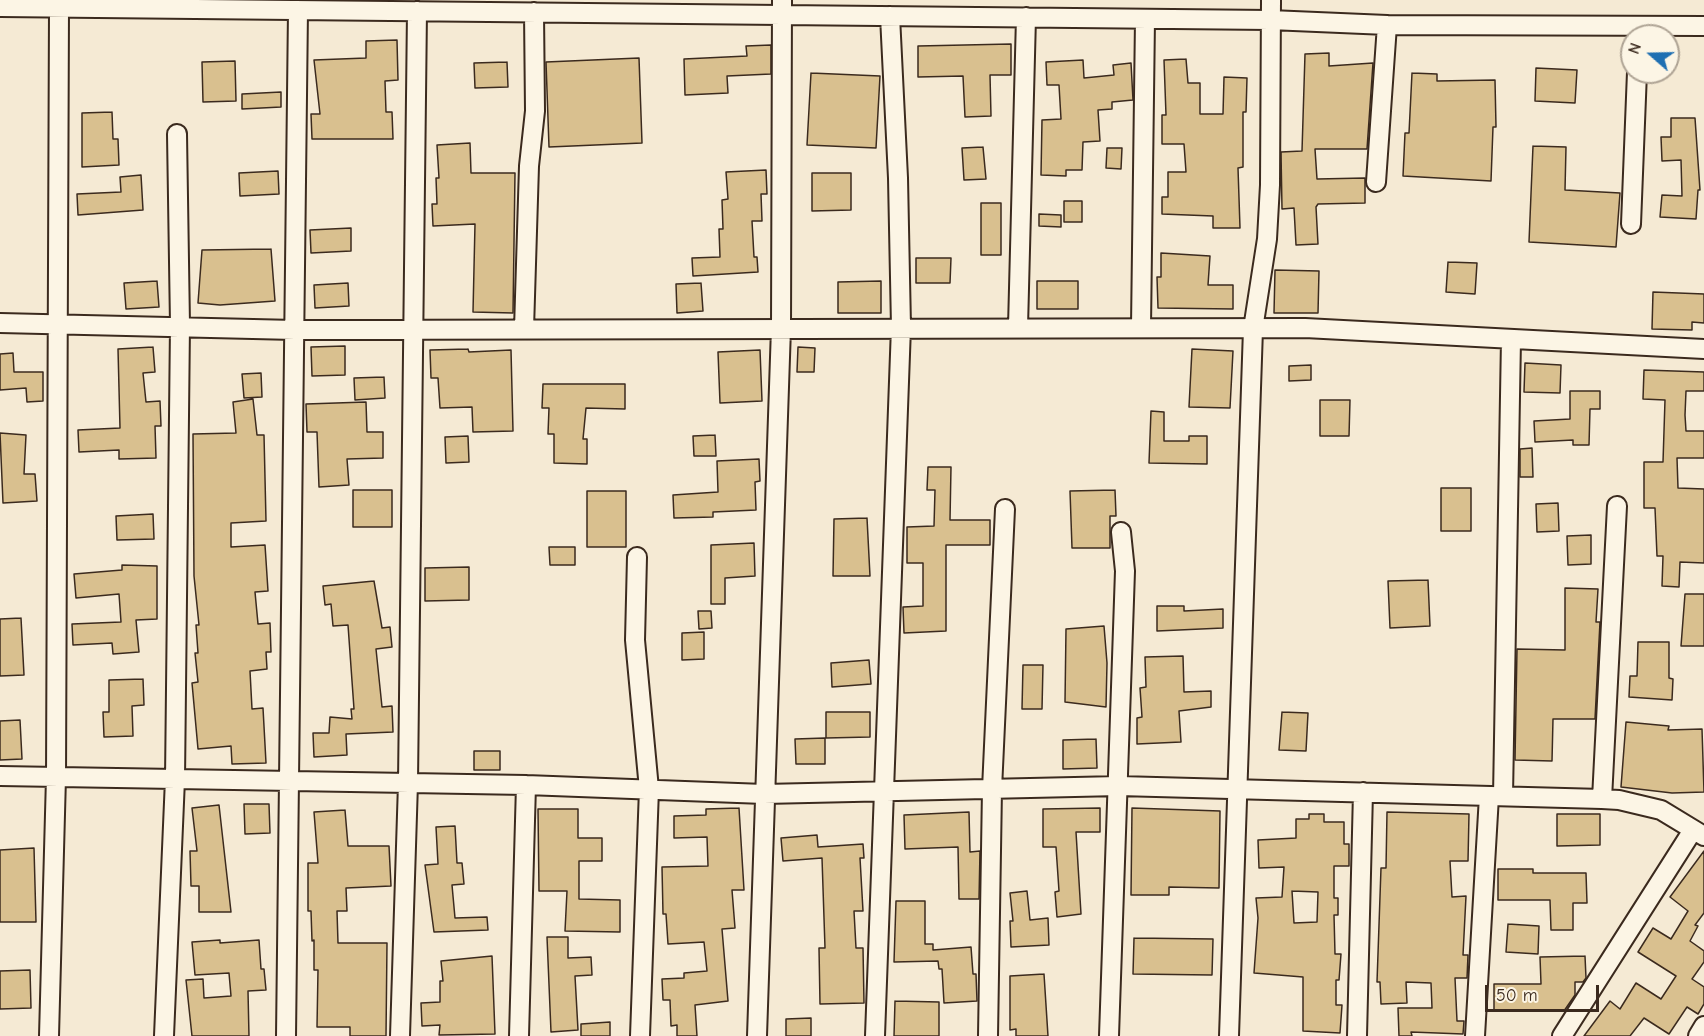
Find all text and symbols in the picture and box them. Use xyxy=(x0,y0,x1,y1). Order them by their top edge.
north arrow xyxy=(1620,24,1680,84)
text: N xyxy=(1625,41,1645,57)
scale bar xyxy=(1488,973,1602,1011)
text: 50 m xyxy=(1496,985,1538,1006)

